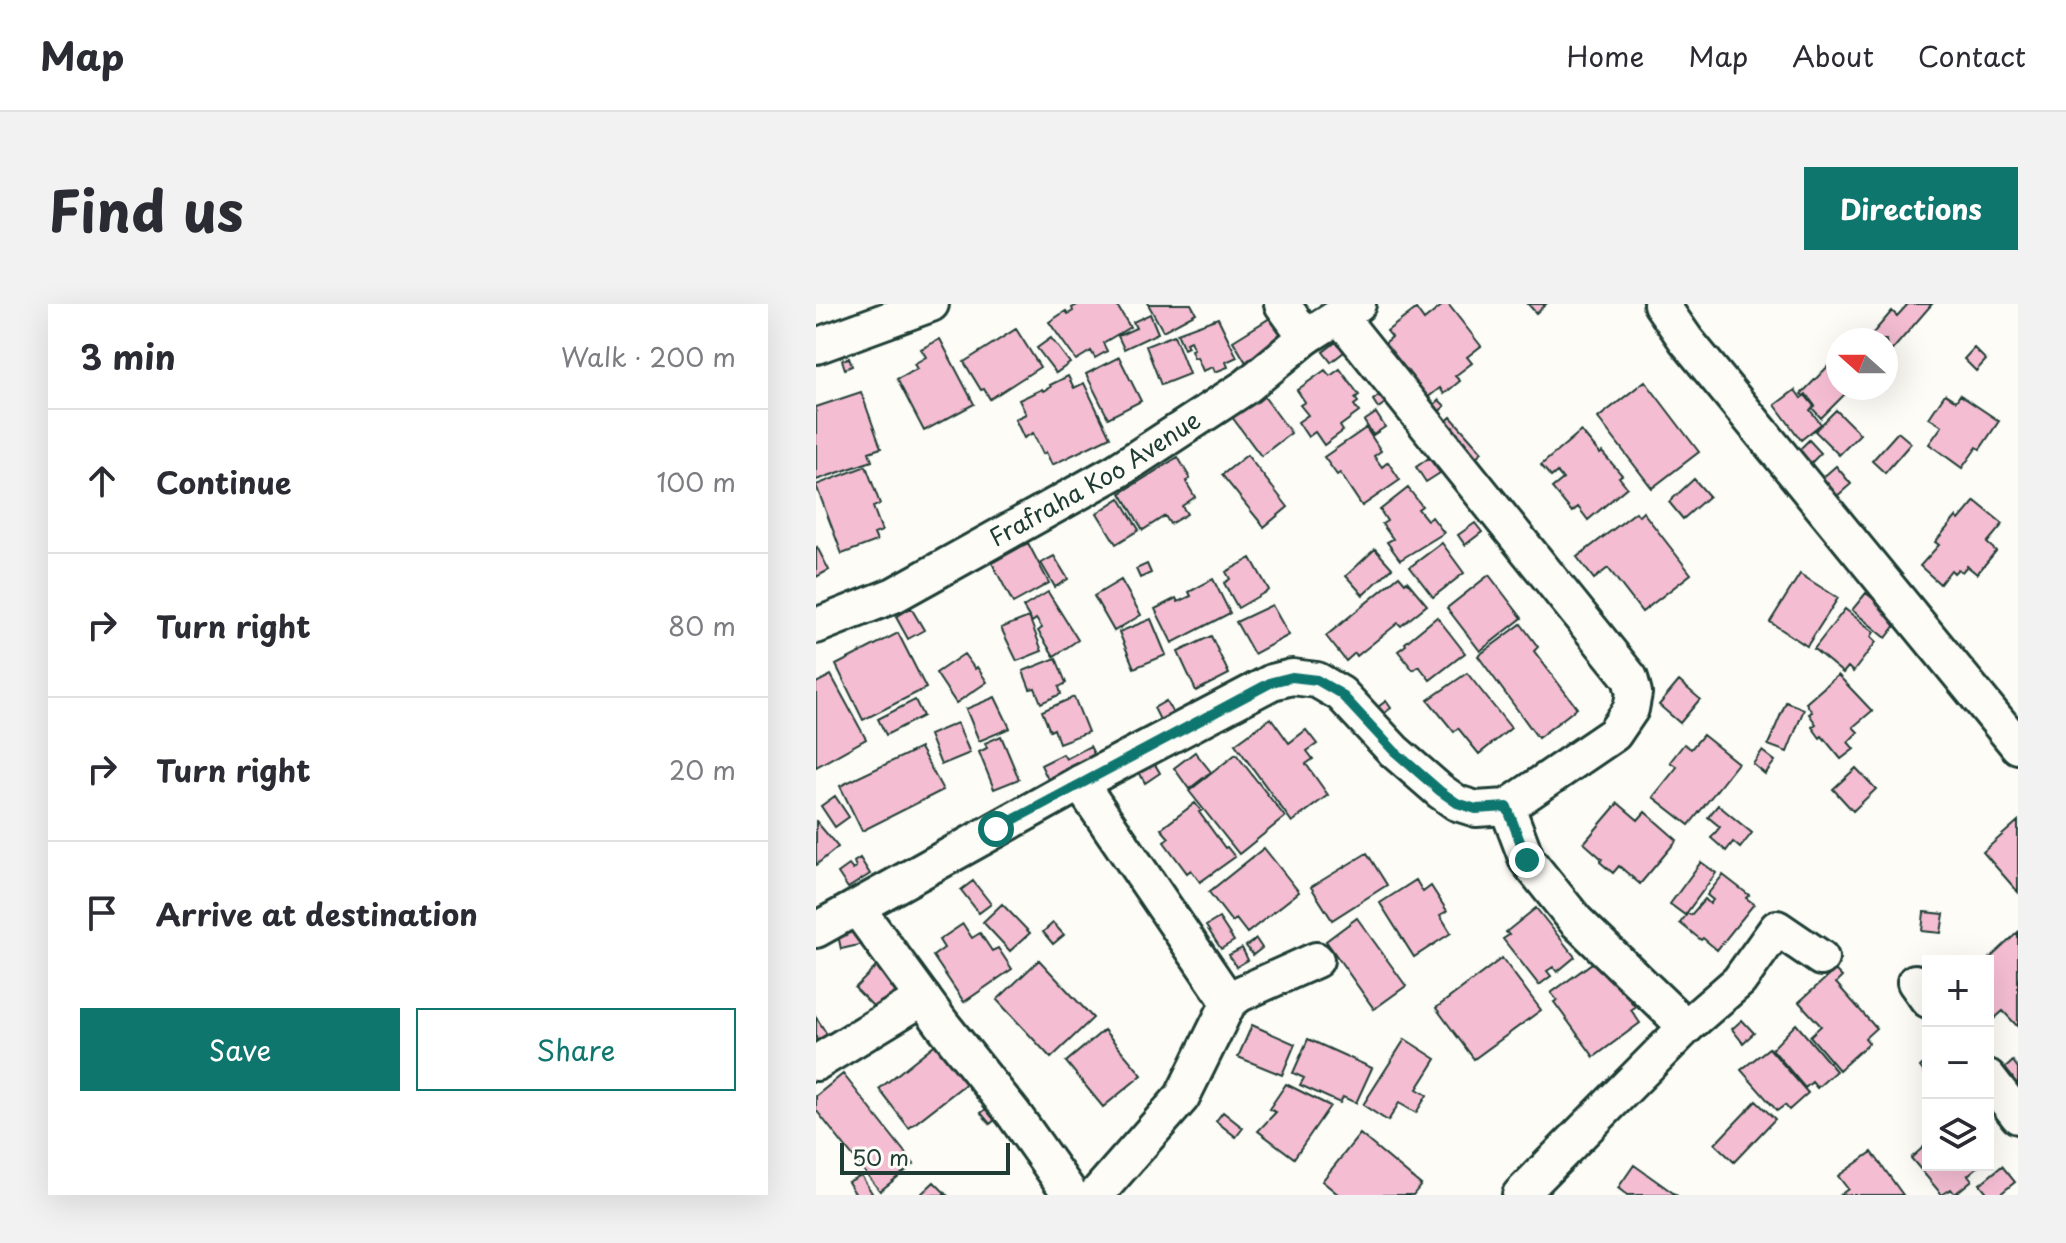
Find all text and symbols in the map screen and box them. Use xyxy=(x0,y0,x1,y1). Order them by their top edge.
text: Map xyxy=(40,27,124,84)
text: Home xyxy=(1566,34,1644,77)
text: Map xyxy=(1688,34,1748,77)
text: About xyxy=(1792,34,1874,77)
text: Contact xyxy=(1918,34,2026,77)
text: Find us xyxy=(48,166,244,251)
button: Directions xyxy=(1804,167,2018,250)
north arrow xyxy=(1826,328,1898,400)
text: 3 min xyxy=(80,330,176,382)
text: Walk · 200 m xyxy=(561,337,736,376)
street label: Frafraha Koo Avenue xyxy=(982,401,1207,555)
icon: ahead xyxy=(80,459,124,503)
text: Continue xyxy=(156,459,291,504)
text: 100 m xyxy=(656,462,736,501)
icon: right xyxy=(80,603,124,647)
text: Turn right xyxy=(156,603,311,648)
text: 80 m xyxy=(668,606,736,645)
icon: right xyxy=(80,747,124,791)
text: Turn right xyxy=(156,747,311,792)
text: 20 m xyxy=(669,750,736,789)
route start xyxy=(978,811,1014,847)
route end xyxy=(1509,842,1545,878)
icon: arrive xyxy=(80,891,124,935)
text: Arrive at destination xyxy=(156,891,478,936)
map controls xyxy=(1922,955,1994,1171)
button: + xyxy=(1922,955,1994,1027)
button: Save xyxy=(80,1008,400,1091)
button: Share xyxy=(416,1008,736,1091)
button: − xyxy=(1922,1027,1994,1099)
button: layers xyxy=(1922,1099,1994,1171)
scale bar xyxy=(840,1139,1010,1175)
text: 50 m xyxy=(852,1140,909,1173)

